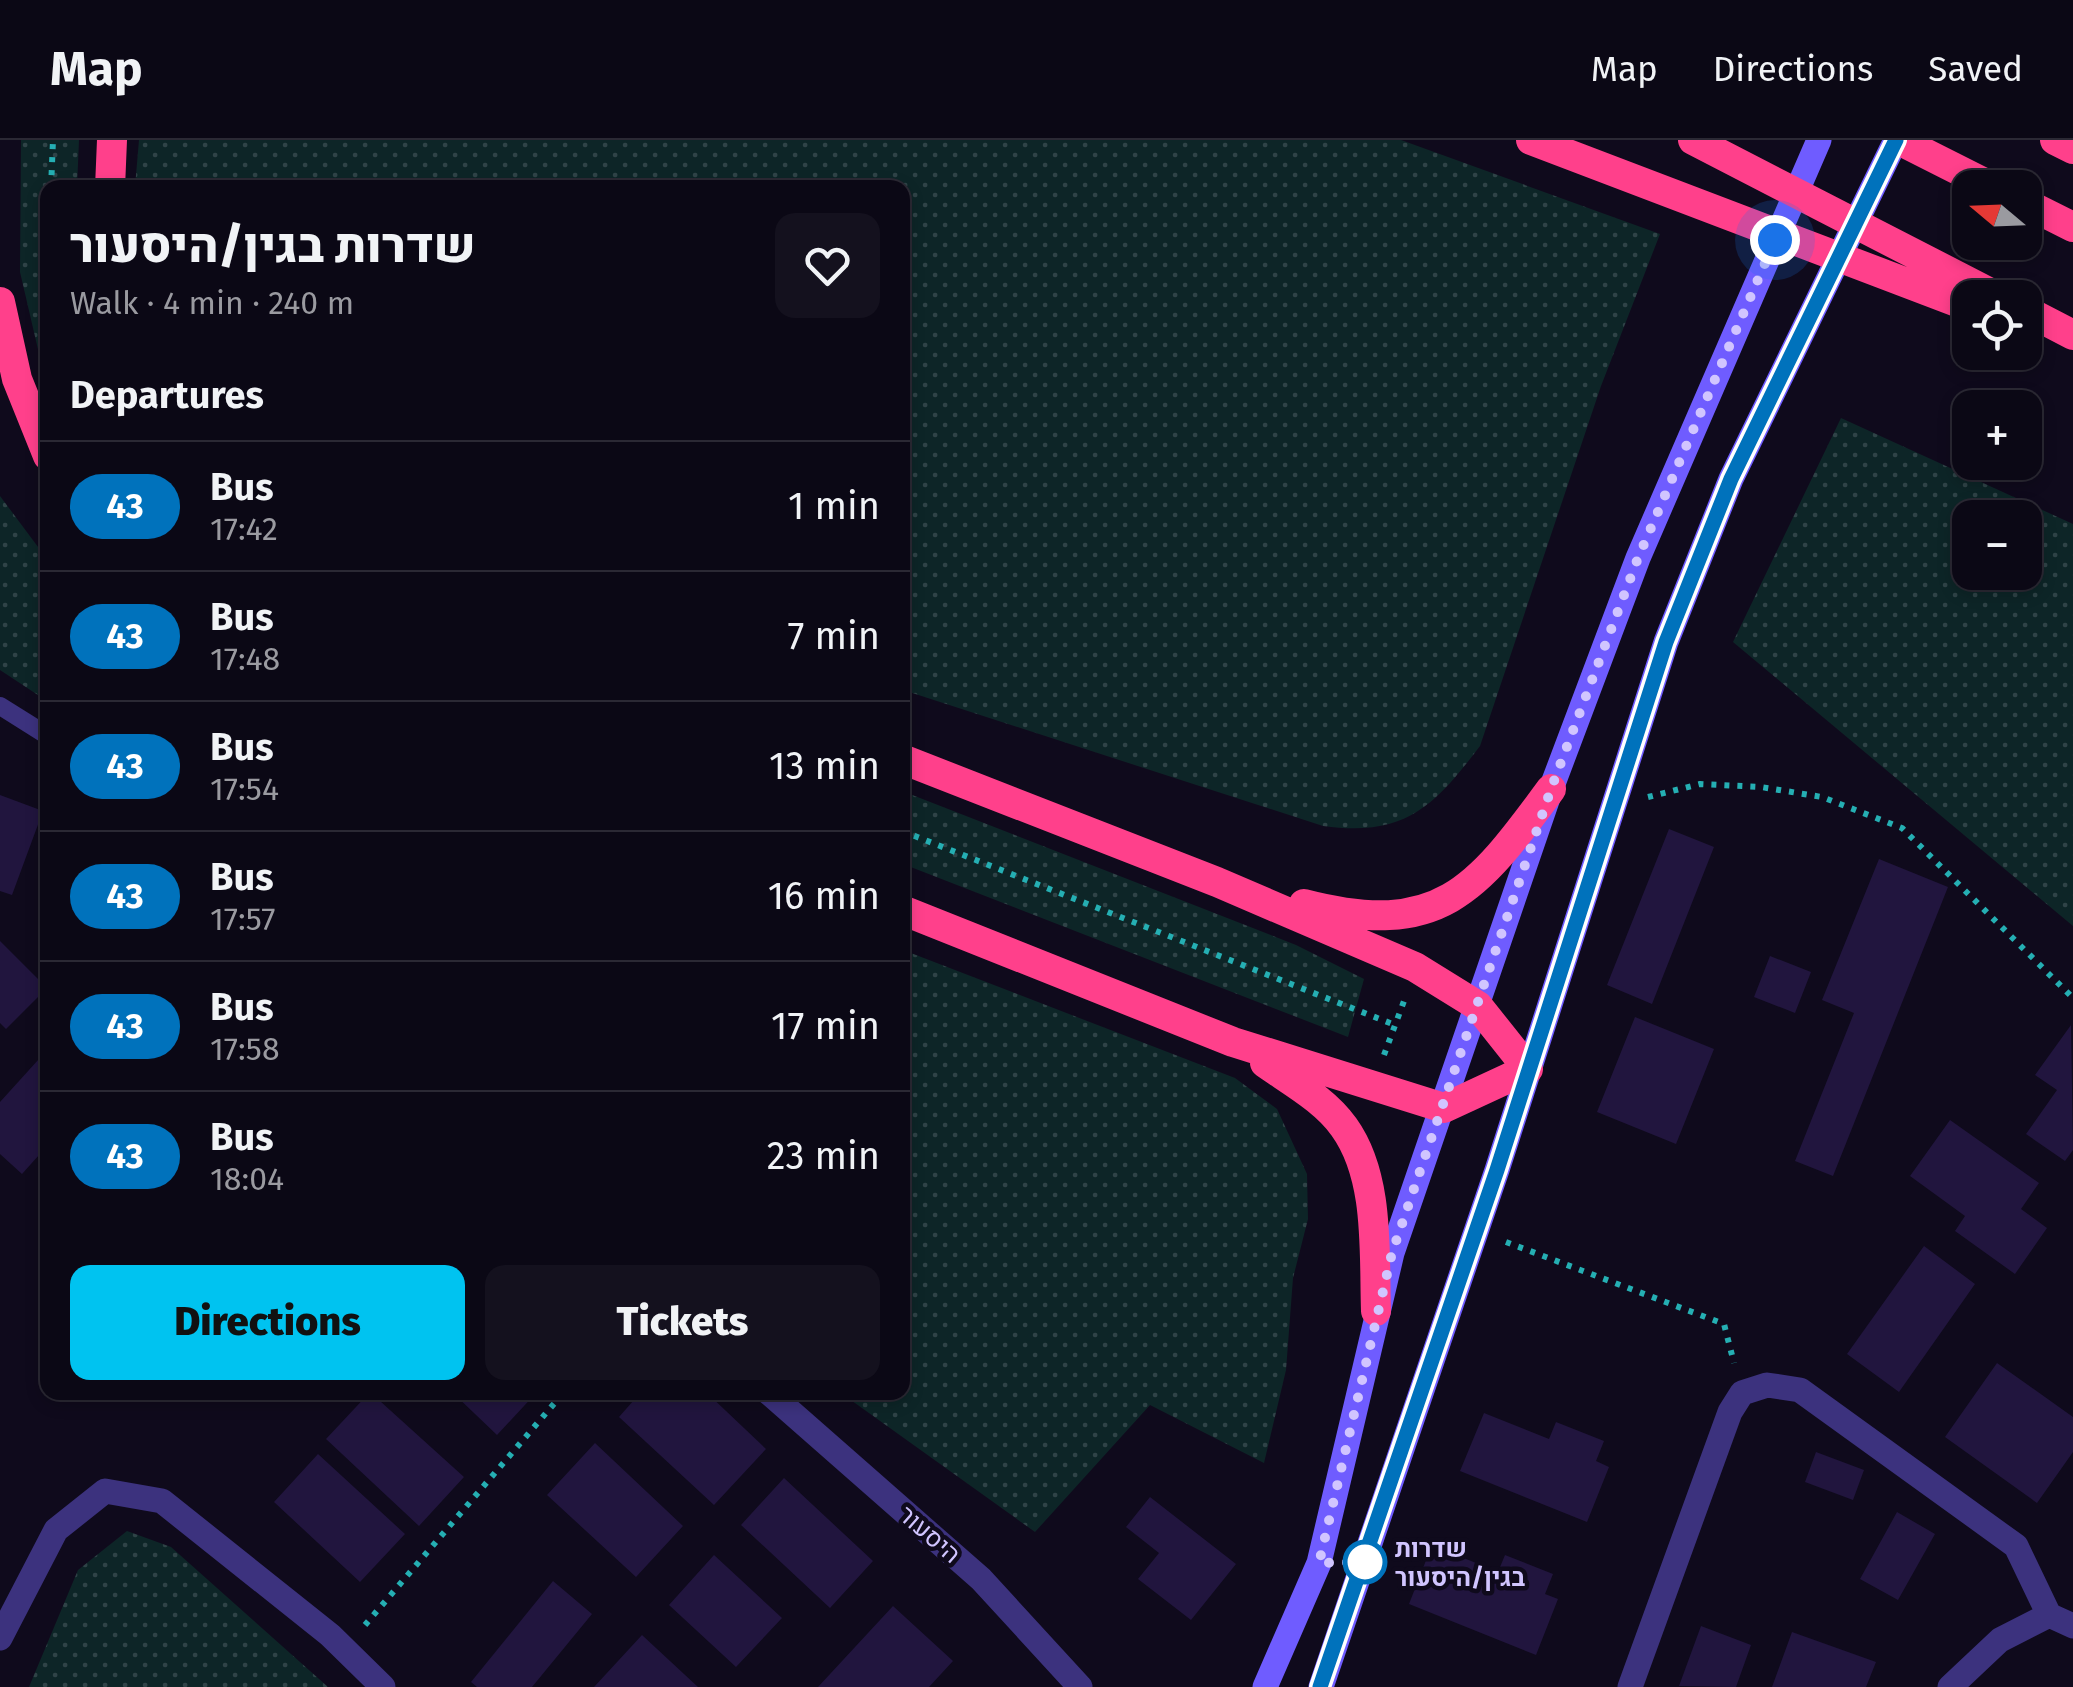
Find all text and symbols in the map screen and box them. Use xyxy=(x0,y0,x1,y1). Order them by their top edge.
text: Map xyxy=(50,40,143,98)
text: Map xyxy=(1591,48,1658,90)
text: Directions xyxy=(1713,48,1873,90)
text: Saved xyxy=(1928,48,2023,90)
north arrow xyxy=(1952,170,2042,260)
map controls xyxy=(1952,170,2042,590)
button: heart xyxy=(775,213,880,318)
your location xyxy=(1750,215,1800,265)
text: שדרות בגין/היסעור xyxy=(70,217,476,275)
button: locate xyxy=(1952,280,2042,370)
text: Walk · 4 min · 240 m xyxy=(70,284,354,322)
text: Departures xyxy=(70,372,264,418)
button: + xyxy=(1952,390,2042,480)
text: Bus xyxy=(210,464,274,510)
text: 1 min xyxy=(788,483,880,529)
text: 43 xyxy=(106,485,144,527)
button: − xyxy=(1952,500,2042,590)
text: 17:42 xyxy=(210,510,278,548)
text: Bus xyxy=(210,594,274,640)
text: 7 min xyxy=(788,613,880,659)
text: 43 xyxy=(106,615,144,657)
text: 17:48 xyxy=(210,640,280,678)
text: Bus xyxy=(210,724,274,770)
text: 13 min xyxy=(769,743,880,789)
text: 43 xyxy=(106,745,144,787)
text: 17:54 xyxy=(210,770,279,808)
text: Bus xyxy=(210,854,274,900)
text: 16 min xyxy=(768,873,880,919)
text: 43 xyxy=(106,875,144,917)
text: 17:57 xyxy=(210,900,275,938)
text: Bus xyxy=(210,984,274,1030)
text: 17 min xyxy=(771,1003,880,1049)
text: 43 xyxy=(106,1005,144,1047)
text: 17:58 xyxy=(210,1030,280,1068)
text: Bus xyxy=(210,1114,274,1160)
text: 23 min xyxy=(767,1133,880,1179)
text: 43 xyxy=(106,1135,144,1177)
text: 18:04 xyxy=(210,1160,284,1198)
button: Directions xyxy=(70,1265,465,1380)
button: Tickets xyxy=(485,1265,880,1380)
street label: היסעור xyxy=(892,1500,966,1570)
place label: שדרות בגין/היסעור xyxy=(1395,1534,1525,1593)
marker: שדרות בגין/היסעור xyxy=(1344,1541,1386,1583)

